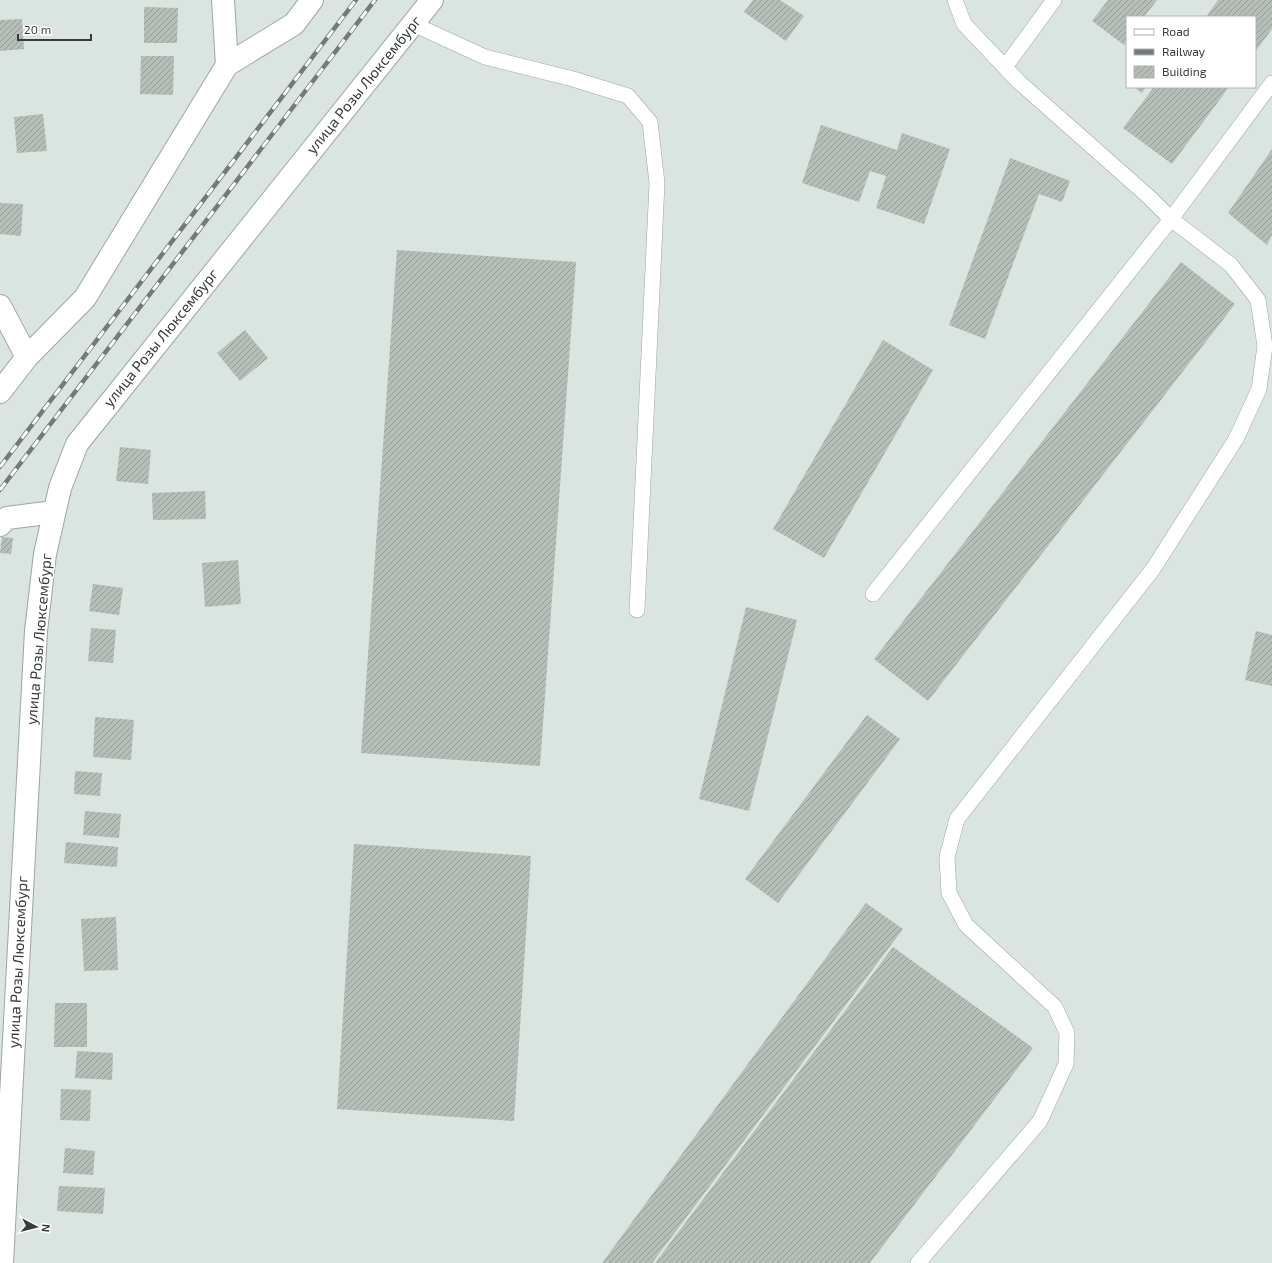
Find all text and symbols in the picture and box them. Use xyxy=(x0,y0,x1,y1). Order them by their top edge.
street label: улица Розы Люксембург xyxy=(302,12,425,158)
scale bar xyxy=(18,16,91,42)
legend xyxy=(1126,16,1256,88)
text: 20 m xyxy=(24,22,51,36)
text: Road xyxy=(1162,24,1190,38)
text: Railway xyxy=(1162,44,1206,58)
text: Building xyxy=(1162,64,1207,78)
street label: улица Розы Люксембург xyxy=(99,265,222,411)
street label: улица Розы Люксембург xyxy=(22,552,55,726)
street label: улица Розы Люксембург xyxy=(3,875,32,1049)
north arrow xyxy=(16,1207,56,1247)
text: N xyxy=(39,1224,53,1233)

